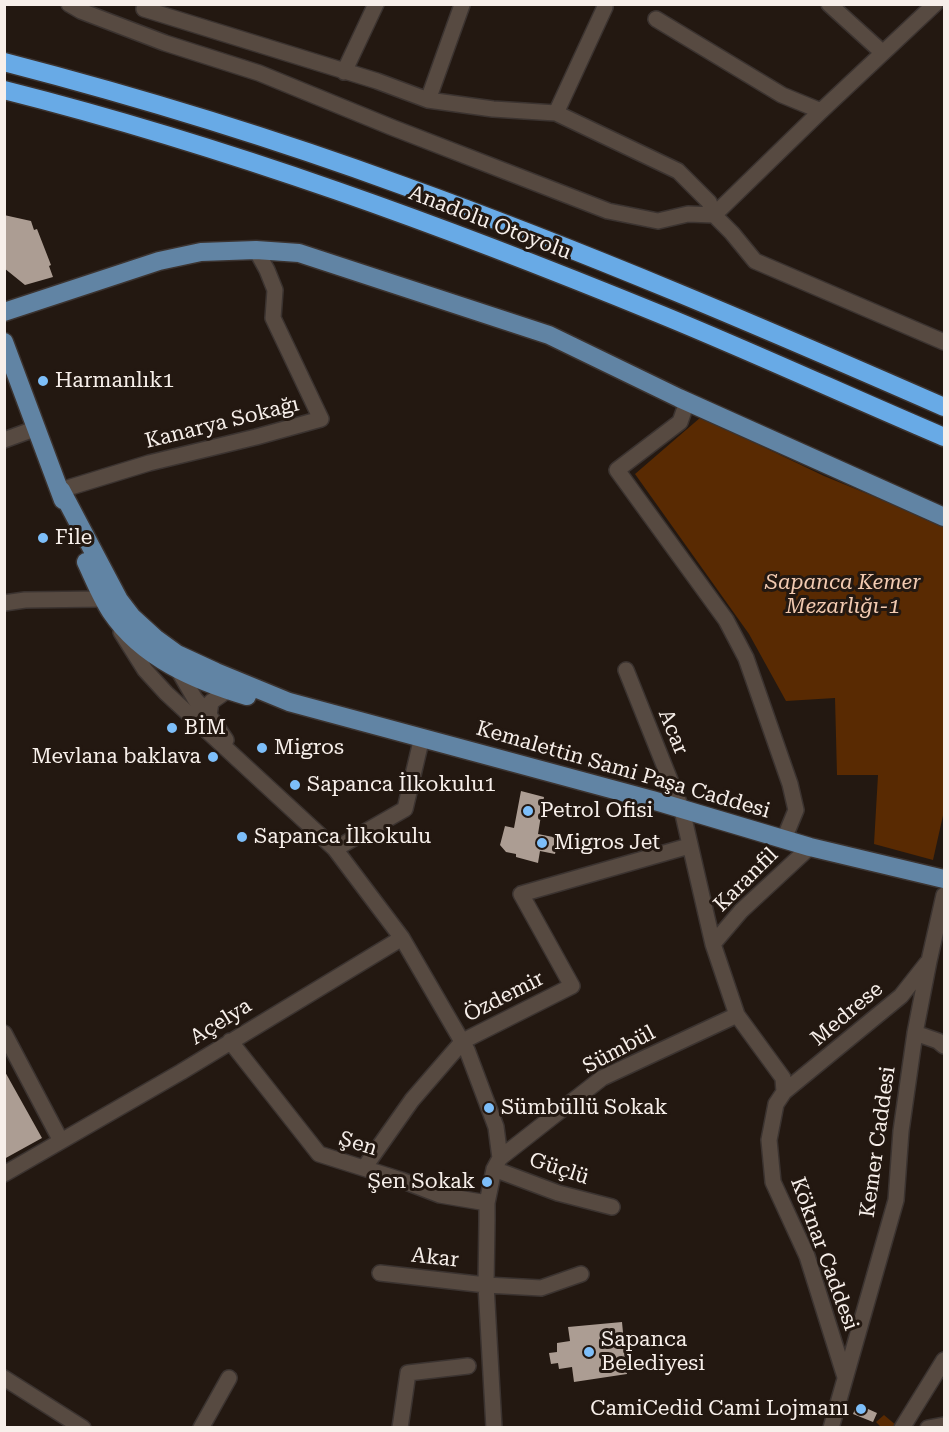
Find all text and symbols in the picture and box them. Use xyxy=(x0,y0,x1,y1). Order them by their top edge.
street label: Anadolu Otoyolu xyxy=(405,180,575,266)
place label: Harmanlık1 xyxy=(55,368,174,394)
marker: Harmanlık1 xyxy=(36,374,50,388)
street label: Kanarya Sokağı xyxy=(142,392,302,454)
place label: File xyxy=(55,525,92,551)
marker: File xyxy=(36,531,50,545)
park label: Sapanca Kemer Mezarlığı-1 xyxy=(765,570,921,620)
street label: Acar xyxy=(653,706,693,758)
place label: BİM xyxy=(184,715,226,741)
street label: Kemalettin Sami Paşa Caddesi xyxy=(473,716,773,824)
marker: BİM xyxy=(165,721,179,735)
place label: Migros xyxy=(274,735,344,761)
marker: Migros xyxy=(255,741,269,755)
place label: Mevlana baklava xyxy=(32,744,201,770)
marker: Mevlana baklava xyxy=(206,750,220,764)
place label: Sapanca İlkokulu1 xyxy=(307,772,496,798)
marker: Sapanca İlkokulu1 xyxy=(288,778,302,792)
place label: Petrol Ofisi xyxy=(540,798,653,824)
marker: Petrol Ofisi xyxy=(521,804,535,818)
place label: Sapanca İlkokulu xyxy=(254,824,431,850)
marker: Sapanca İlkokulu xyxy=(235,830,249,844)
place label: Migros Jet xyxy=(554,830,660,856)
marker: Migros Jet xyxy=(535,836,549,850)
street label: Karanfil xyxy=(709,843,783,917)
street label: Özdemir xyxy=(460,966,548,1028)
street label: Medrese xyxy=(806,977,888,1051)
street label: Açelya xyxy=(186,993,256,1051)
street label: Sümbül xyxy=(579,1021,659,1079)
street label: Kemer Caddesi xyxy=(855,1065,901,1219)
place label: Sümbüllü Sokak xyxy=(501,1095,668,1121)
marker: Sümbüllü Sokak xyxy=(482,1101,496,1115)
street label: Şen xyxy=(336,1126,380,1162)
street label: Güçlü xyxy=(526,1148,592,1190)
place label: Şen Sokak xyxy=(368,1169,475,1195)
street label: Köknar Caddesi xyxy=(785,1174,863,1334)
marker: Şen Sokak xyxy=(480,1175,494,1189)
street label: Akar xyxy=(410,1243,460,1273)
place label: Sapanca Belediyesi xyxy=(601,1327,705,1377)
marker: Sapanca Belediyesi xyxy=(582,1345,596,1359)
place label: CamiCedid Cami Lojmanı xyxy=(590,1396,849,1422)
marker: CamiCedid Cami Lojmanı xyxy=(854,1402,868,1416)

